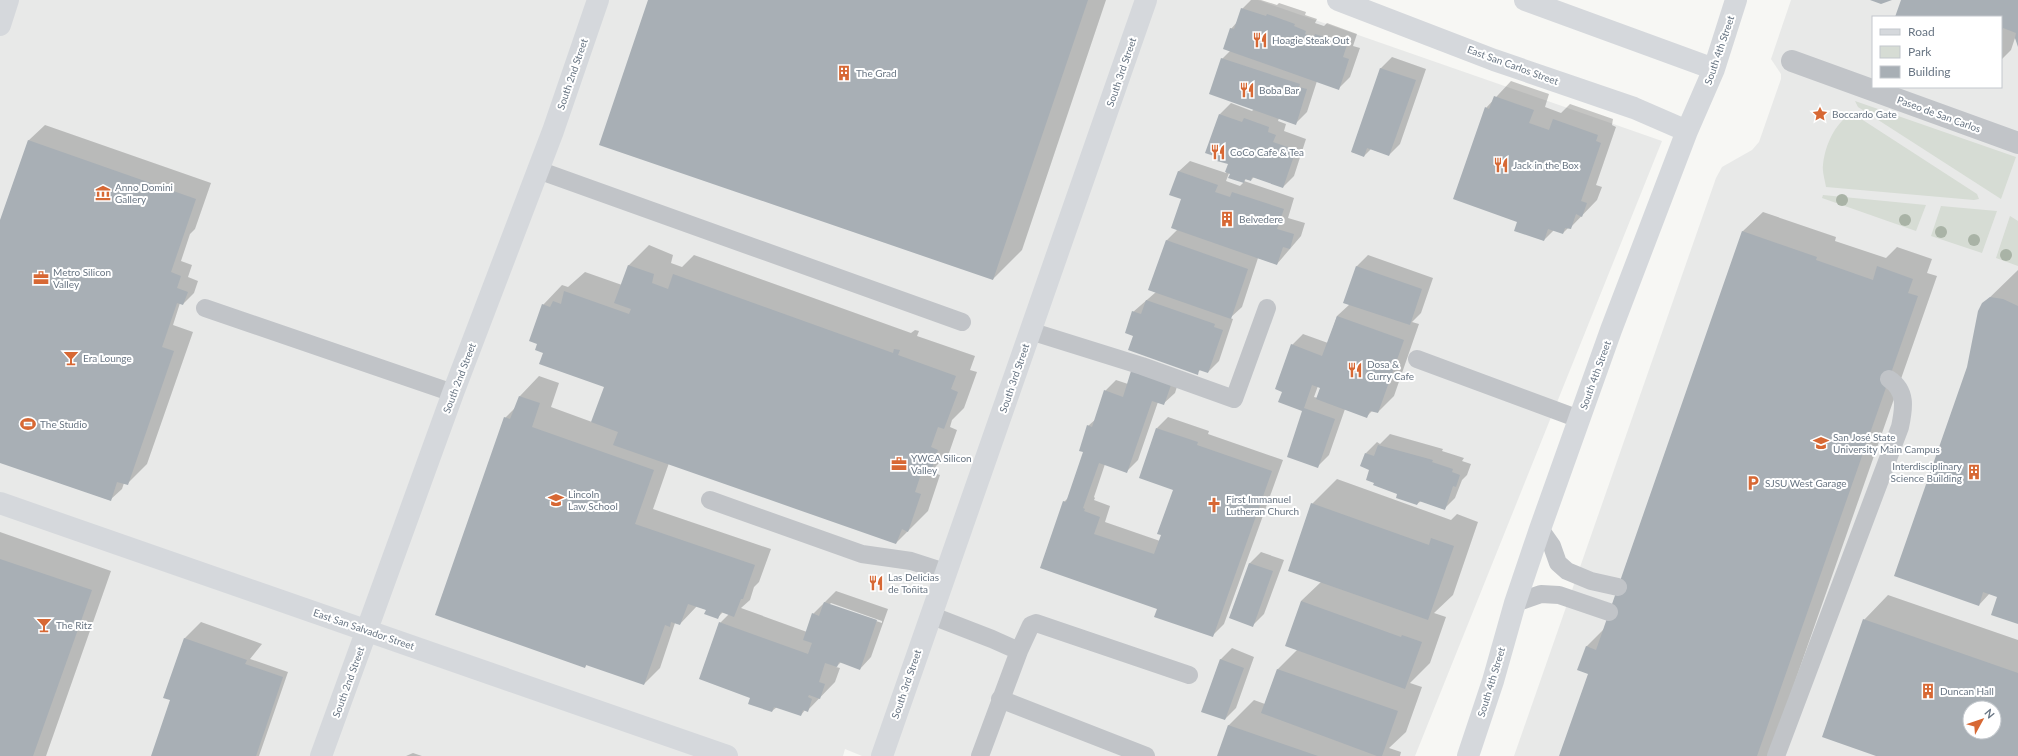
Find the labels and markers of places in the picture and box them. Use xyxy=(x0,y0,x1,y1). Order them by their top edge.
restaurant icon: Hoagie Steak Out xyxy=(1251,31,1269,49)
place label: Hoagie Steak Out xyxy=(1272,34,1350,46)
building icon: The Grad xyxy=(835,64,853,82)
place label: The Grad xyxy=(856,67,897,79)
restaurant icon: Boba Bar xyxy=(1238,81,1256,99)
place label: Boba Bar xyxy=(1259,84,1300,96)
place icon: Boccardo Gate xyxy=(1811,105,1829,123)
place label: Boccardo Gate xyxy=(1832,108,1897,120)
restaurant icon: CoCo Cafe & Tea xyxy=(1209,143,1227,161)
place label: CoCo Cafe & Tea xyxy=(1230,146,1304,158)
restaurant icon: Jack in the Box xyxy=(1492,156,1510,174)
place label: Jack in the Box xyxy=(1513,159,1579,171)
place label: Anno Domini Gallery xyxy=(115,181,173,205)
museum icon: Anno Domini Gallery xyxy=(94,184,112,202)
building icon: Belvedere xyxy=(1218,210,1236,228)
place label: Belvedere xyxy=(1239,213,1283,225)
place label: Metro Silicon Valley xyxy=(53,266,111,290)
office icon: Metro Silicon Valley xyxy=(32,269,50,287)
bar icon: Era Lounge xyxy=(62,349,80,367)
place label: Era Lounge xyxy=(83,352,132,364)
place label: Dosa & Curry Cafe xyxy=(1367,358,1414,382)
restaurant icon: Dosa & Curry Cafe xyxy=(1346,361,1364,379)
sports icon: The Studio xyxy=(19,415,37,433)
place label: The Studio xyxy=(40,418,88,430)
place label: San José State University Main Campus xyxy=(1833,431,1940,455)
school or university icon: San José State University Main Campus xyxy=(1812,434,1830,452)
place label: YWCA Silicon Valley xyxy=(911,452,972,476)
office icon: YWCA Silicon Valley xyxy=(890,455,908,473)
place label: Interdisciplinary Science Building xyxy=(1891,460,1963,484)
building icon: Interdisciplinary Science Building xyxy=(1965,463,1983,481)
parking icon: SJSU West Garage xyxy=(1744,474,1762,492)
place label: SJSU West Garage xyxy=(1765,477,1847,489)
place label: Lincoln Law School xyxy=(568,488,618,512)
school or university icon: Lincoln Law School xyxy=(547,491,565,509)
place label: First Immanuel Lutheran Church xyxy=(1226,493,1299,517)
church icon: First Immanuel Lutheran Church xyxy=(1205,496,1223,514)
place label: Las Delicias de Toñita xyxy=(888,571,939,595)
restaurant icon: Las Delicias de Toñita xyxy=(867,574,885,592)
bar icon: The Ritz xyxy=(35,616,53,634)
place label: The Ritz xyxy=(56,619,92,631)
building icon: Duncan Hall xyxy=(1919,682,1937,700)
place label: Duncan Hall xyxy=(1940,685,1994,697)

